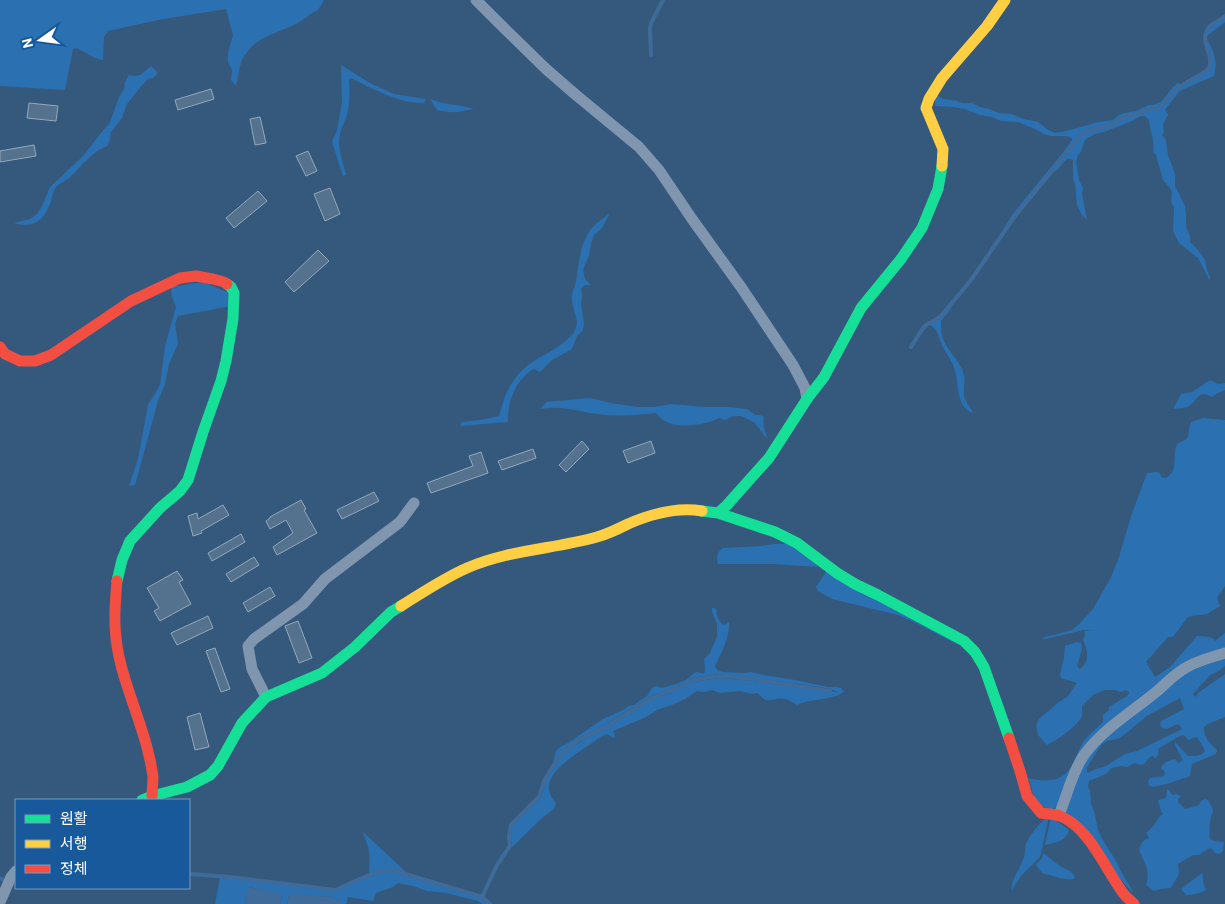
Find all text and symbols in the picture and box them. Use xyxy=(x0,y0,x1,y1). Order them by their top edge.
north arrow xyxy=(15,15,65,65)
text: N xyxy=(18,37,36,50)
legend xyxy=(15,799,190,889)
text: 원활 xyxy=(60,809,88,827)
text: 서행 xyxy=(60,834,88,852)
text: 정체 xyxy=(60,859,88,877)

